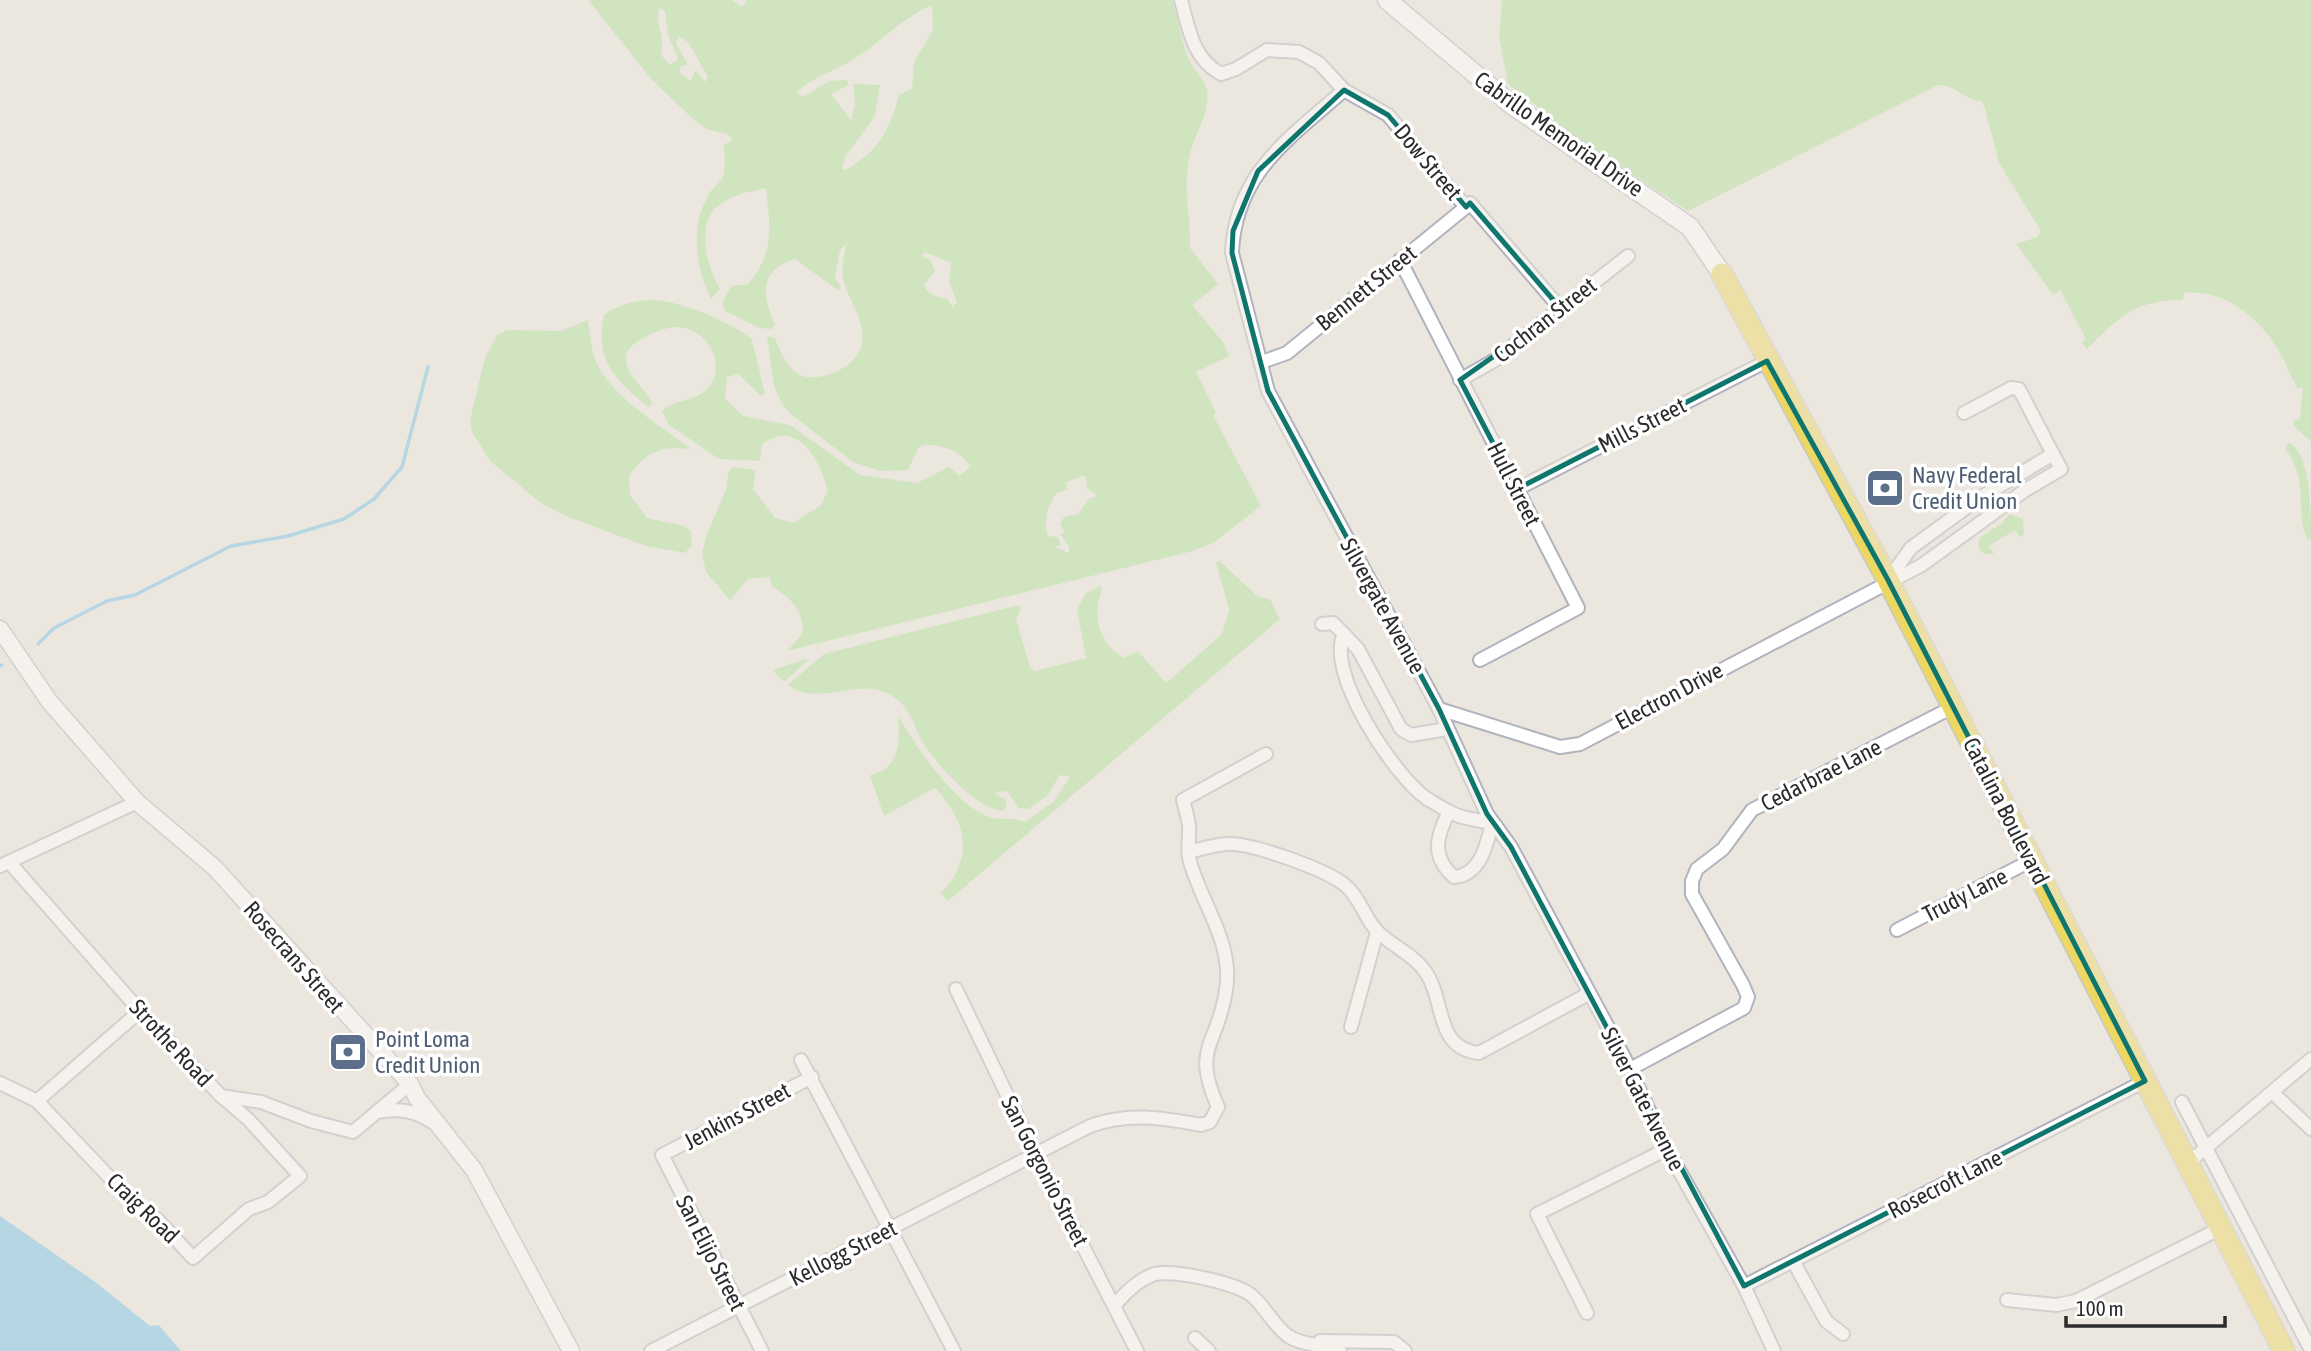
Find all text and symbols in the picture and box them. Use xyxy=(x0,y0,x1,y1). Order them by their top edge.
street label: Cabrillo Memorial Drive xyxy=(1470,66,1648,202)
street label: Dow Street xyxy=(1389,119,1467,205)
street label: Bennett Street xyxy=(1311,240,1421,336)
street label: Cochran Street xyxy=(1489,272,1601,368)
street label: Mills Street xyxy=(1594,392,1690,458)
street label: Hull Street xyxy=(1482,438,1546,530)
place label: Navy Federal Credit Union xyxy=(1912,462,2022,514)
bank icon: Navy Federal Credit Union xyxy=(1864,467,1906,509)
street label: Silvergate Avenue xyxy=(1335,534,1431,678)
street label: Electron Drive xyxy=(1611,657,1727,735)
street label: Catalina Boulevard xyxy=(1958,733,2054,889)
street label: Cedarbrae Lane xyxy=(1756,734,1886,816)
street label: Trudy Lane xyxy=(1918,863,2012,927)
street label: Rosecrans Street xyxy=(239,896,349,1018)
street label: Strothe Road xyxy=(124,994,218,1092)
street label: Silver Gate Avenue xyxy=(1596,1023,1690,1175)
place label: Point Loma Credit Union xyxy=(375,1026,480,1078)
bank icon: Point Loma Credit Union xyxy=(327,1031,369,1073)
street label: Jenkins Street xyxy=(679,1077,795,1155)
street label: San Gorgonio Street xyxy=(996,1092,1094,1250)
street label: Rosecroft Lane xyxy=(1884,1144,2006,1224)
street label: Craig Road xyxy=(102,1168,184,1248)
street label: San Elijo Street xyxy=(671,1191,751,1315)
street label: Kellogg Street xyxy=(785,1215,901,1291)
scale bar xyxy=(2066,1284,2225,1328)
text: 100 m xyxy=(2076,1296,2124,1320)

